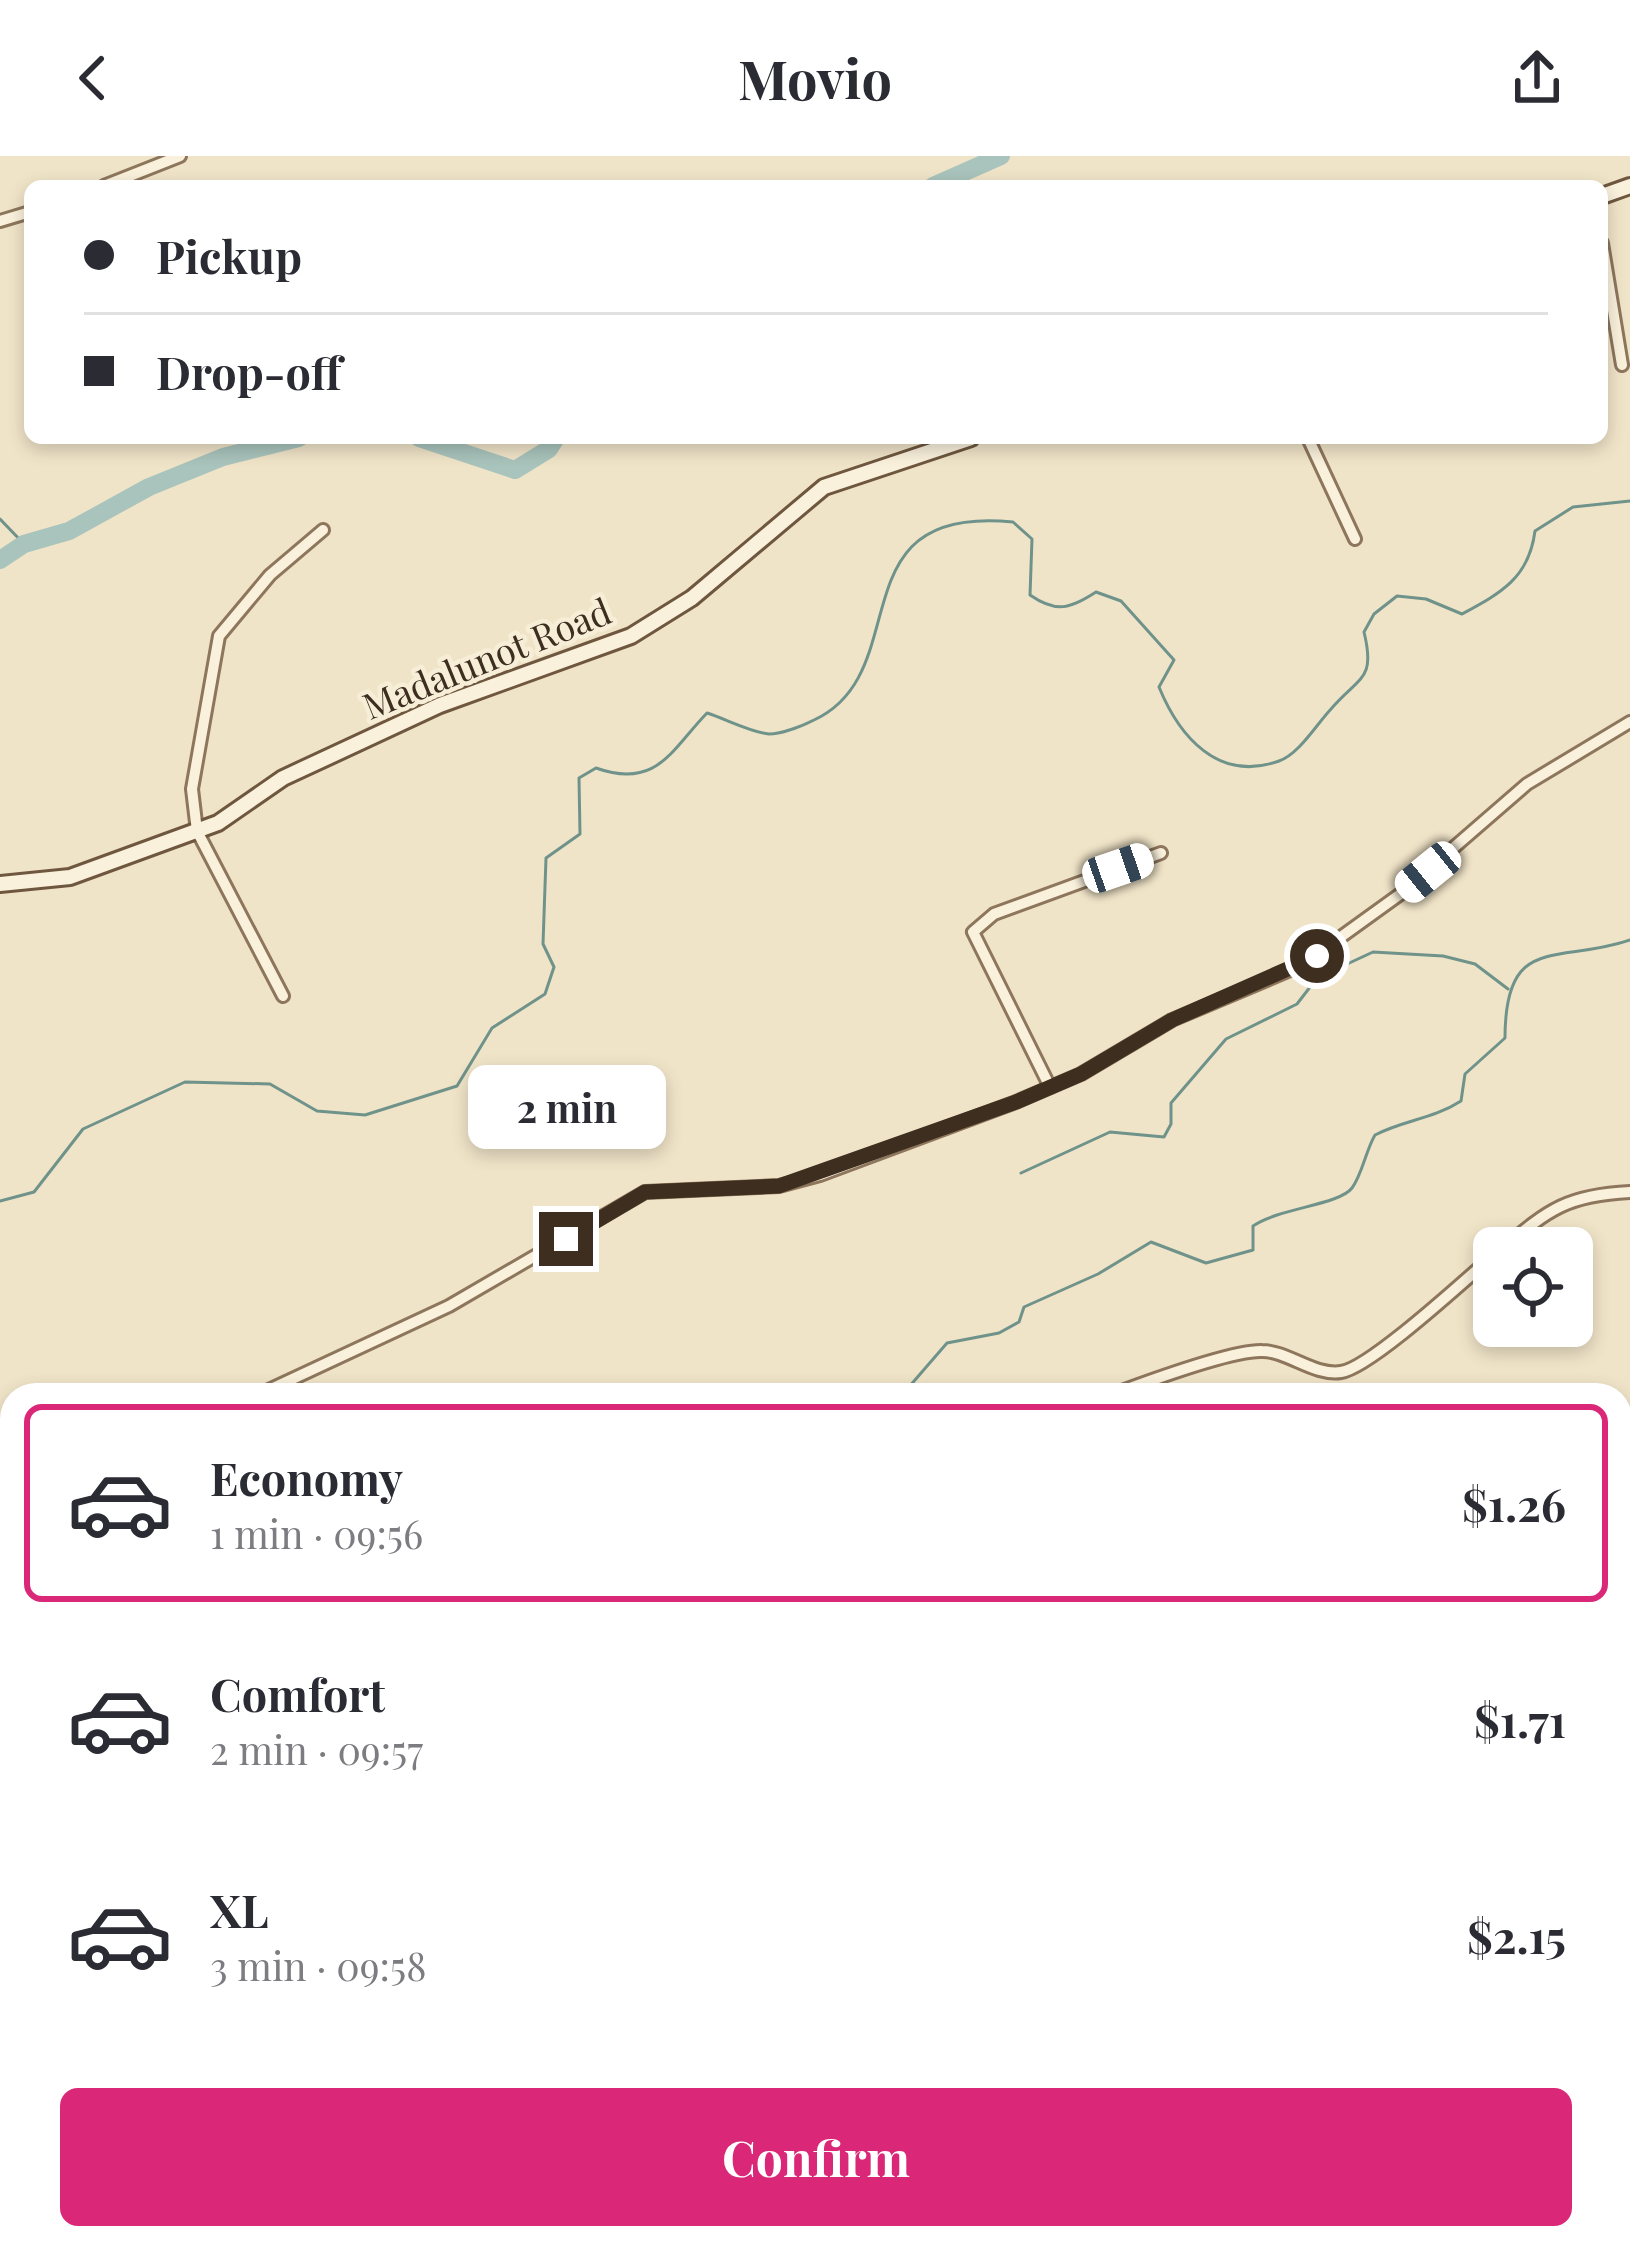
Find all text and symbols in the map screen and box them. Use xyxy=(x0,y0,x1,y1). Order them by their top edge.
text: Movio xyxy=(738,42,892,114)
icon: back xyxy=(60,45,126,111)
icon: share xyxy=(1504,45,1570,111)
text: Pickup xyxy=(156,225,302,285)
text: Drop-off xyxy=(156,341,342,401)
street label: Madalunot Road xyxy=(355,586,617,729)
car xyxy=(1389,835,1467,909)
car xyxy=(1078,839,1158,897)
route start xyxy=(1290,929,1344,983)
callout: 2 min xyxy=(467,1065,665,1149)
text: 2 min xyxy=(517,1081,617,1133)
route end xyxy=(539,1212,593,1266)
map controls xyxy=(1473,1227,1593,1347)
button: locate xyxy=(1473,1227,1593,1347)
text: Economy xyxy=(210,1447,403,1507)
icon: car xyxy=(66,1449,174,1557)
text: $1.26 xyxy=(1462,1473,1566,1533)
text: 1 min · 09:56 xyxy=(210,1507,423,1559)
text: Comfort xyxy=(210,1663,385,1723)
icon: car xyxy=(66,1665,174,1773)
text: $1.71 xyxy=(1474,1689,1566,1749)
text: 2 min · 09:57 xyxy=(210,1723,423,1775)
text: XL xyxy=(210,1879,269,1939)
icon: car xyxy=(66,1881,174,1989)
text: $2.15 xyxy=(1467,1905,1566,1965)
text: 3 min · 09:58 xyxy=(210,1939,426,1991)
button: Confirm xyxy=(60,2088,1572,2226)

